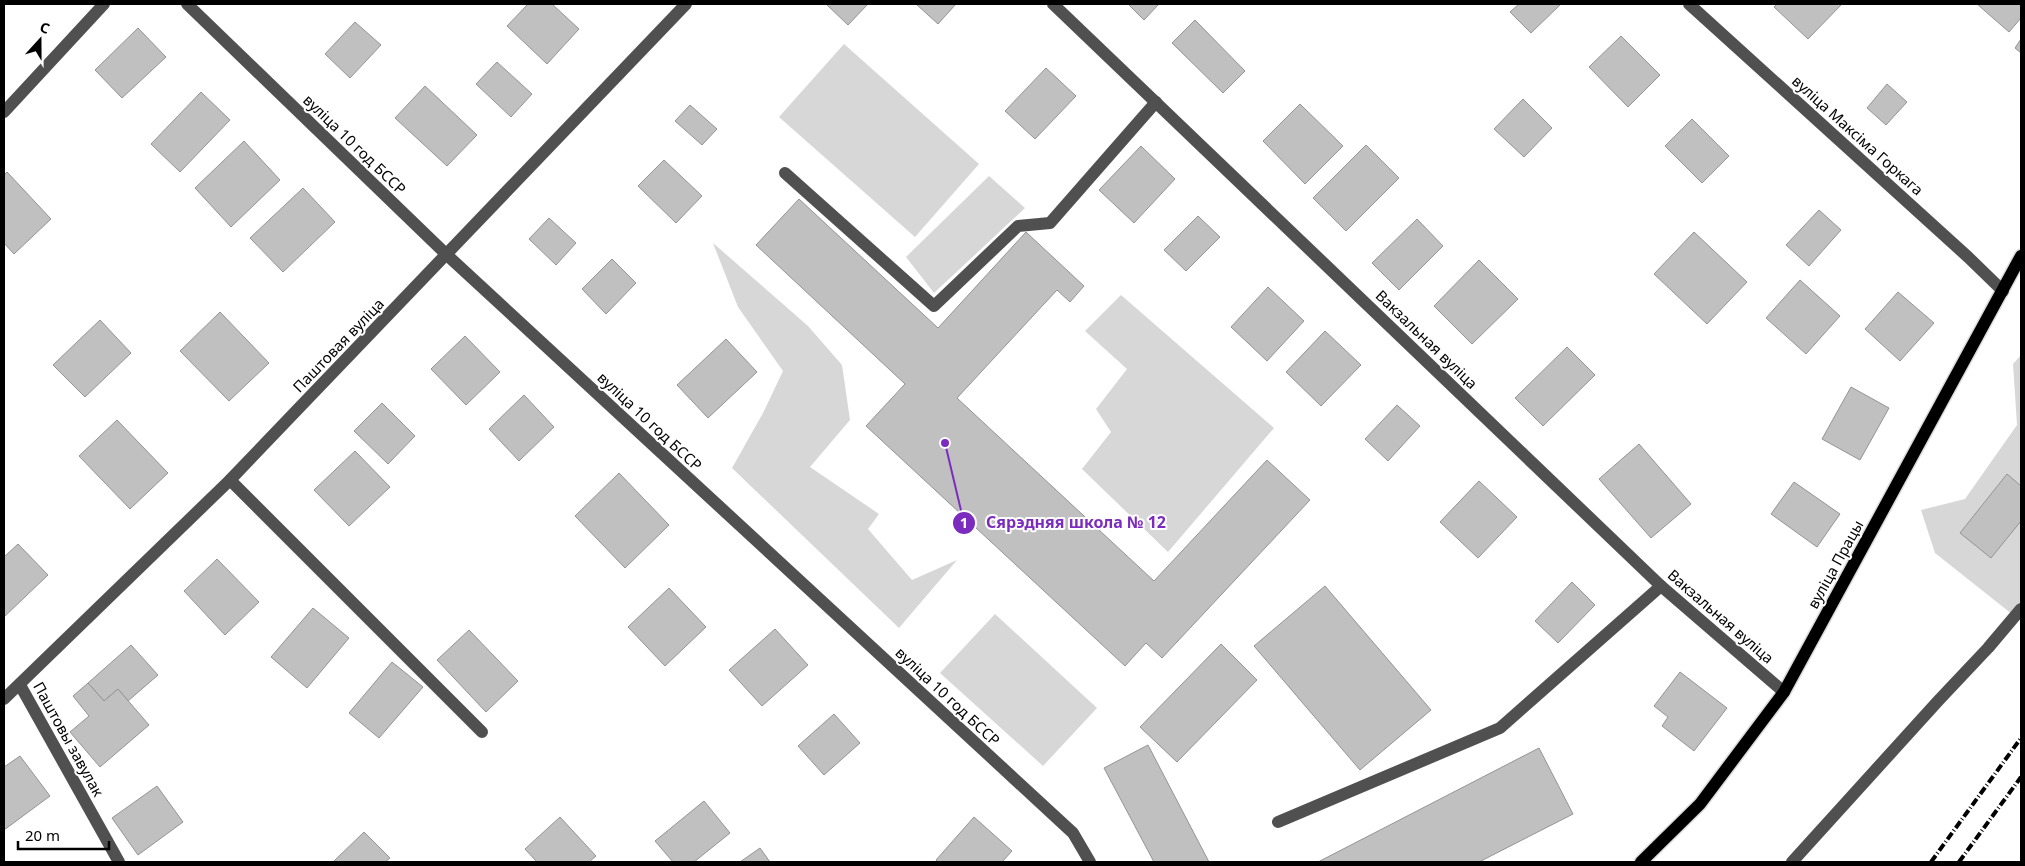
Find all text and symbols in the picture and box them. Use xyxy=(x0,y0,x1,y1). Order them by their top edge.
north arrow xyxy=(15,15,65,65)
text: С xyxy=(37,17,52,38)
street label: вуліца Максіма Горкага xyxy=(1788,71,1928,199)
street label: вуліца 10 год БССР xyxy=(299,90,411,198)
street label: Вакзальная вуліца xyxy=(1372,285,1482,393)
street label: Паштовая вуліца xyxy=(288,294,388,396)
street label: вуліца 10 год БССР xyxy=(594,367,706,475)
callout: Сярэдняя школа № 12 xyxy=(951,507,1176,538)
text: Сярэдняя школа № 12 xyxy=(986,511,1166,533)
text: 1 xyxy=(960,512,968,532)
street label: вуліца Працы xyxy=(1802,516,1868,612)
street label: Вакзальная вуліца xyxy=(1664,564,1778,668)
street label: вуліца 10 год БССР xyxy=(892,642,1004,750)
street label: Паштовы завулак xyxy=(29,678,109,800)
scale bar xyxy=(18,818,109,850)
text: 20 m xyxy=(25,825,60,845)

